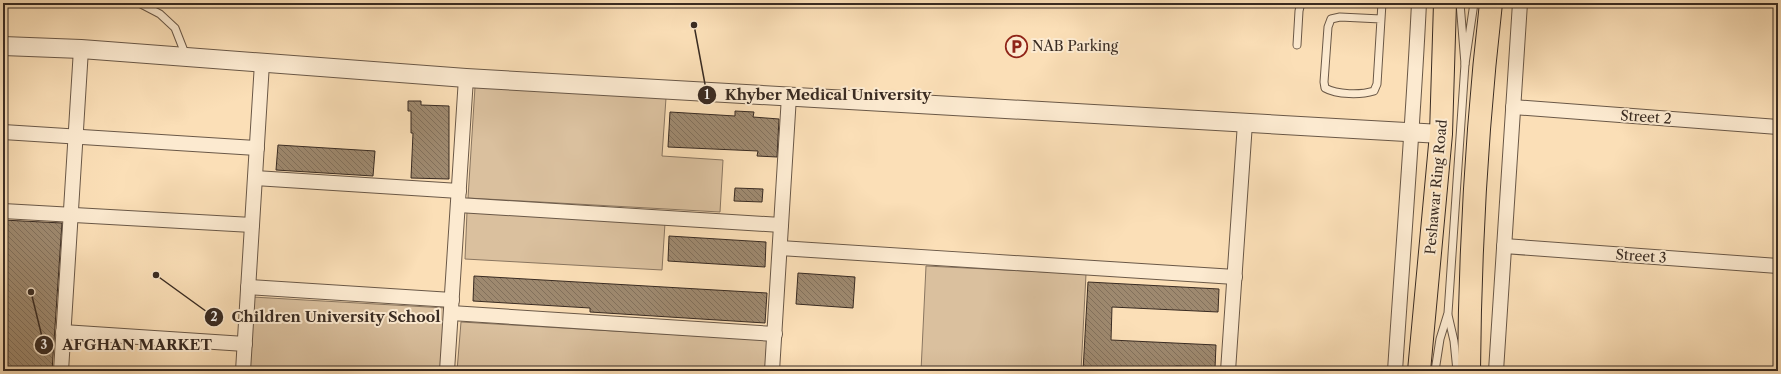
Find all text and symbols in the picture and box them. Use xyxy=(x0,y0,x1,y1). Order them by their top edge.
parking icon: NAB Parking xyxy=(1003,33,1029,59)
place label: NAB Parking xyxy=(1032,37,1119,55)
callout: Khyber Medical University xyxy=(697,81,940,108)
text: Khyber Medical University xyxy=(725,85,932,104)
text: 1 xyxy=(704,87,710,102)
street label: Street 2 xyxy=(1620,106,1672,128)
street label: Peshawar Ring Road xyxy=(1421,118,1451,255)
street label: Street 3 xyxy=(1615,245,1667,267)
callout: Children University School xyxy=(204,304,449,331)
text: Children University School xyxy=(232,307,440,326)
text: 2 xyxy=(210,309,218,324)
callout: AFGHAN MARKET xyxy=(34,331,220,358)
text: AFGHAN MARKET xyxy=(61,335,212,354)
text: 3 xyxy=(41,337,48,352)

